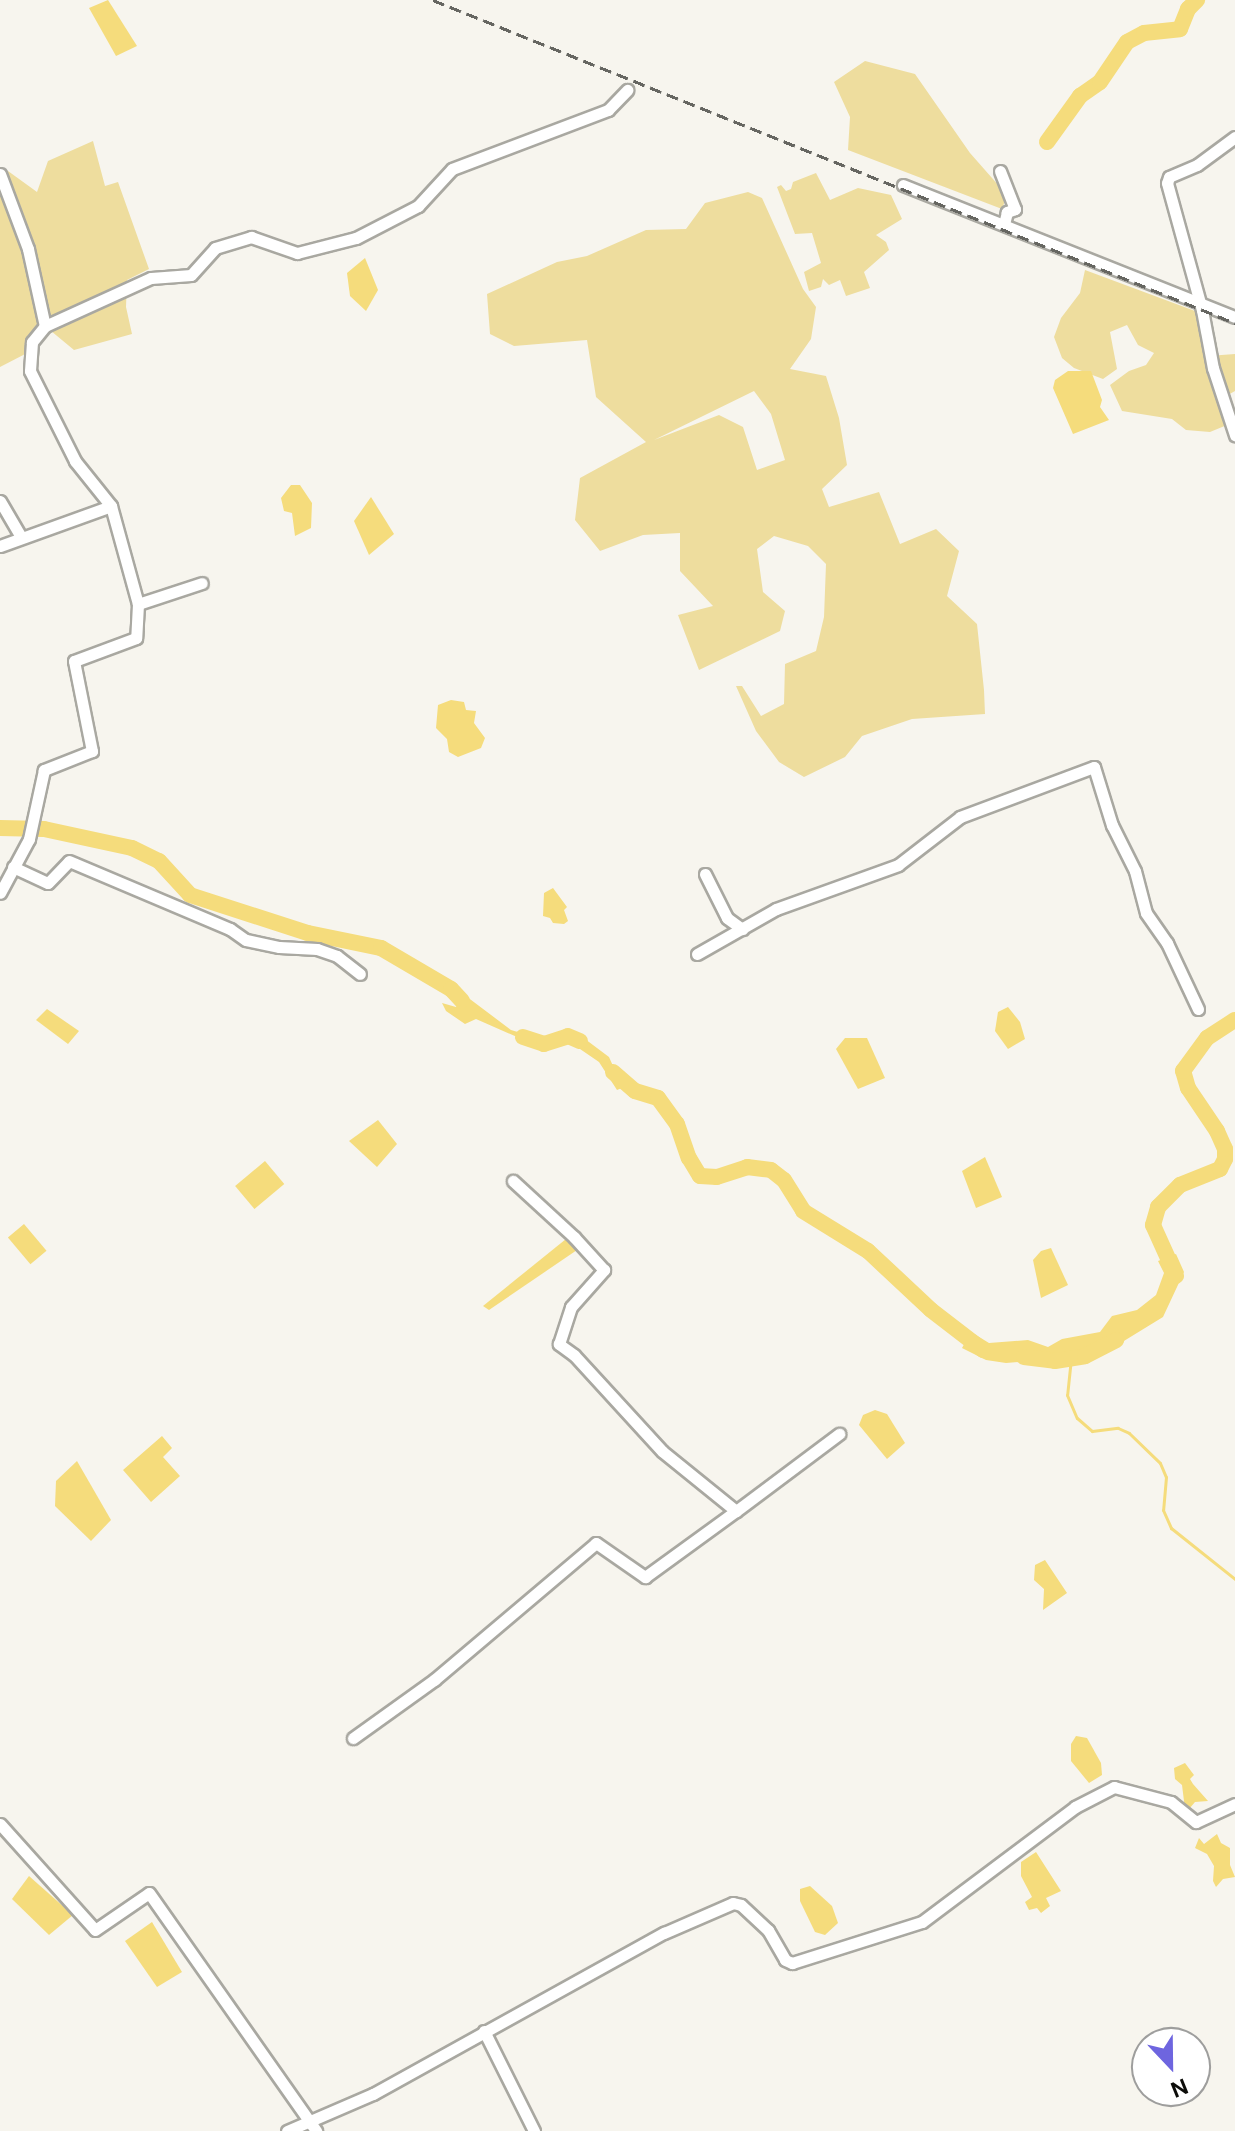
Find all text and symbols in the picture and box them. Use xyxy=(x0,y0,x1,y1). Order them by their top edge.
north arrow xyxy=(1131,2027,1211,2107)
text: N xyxy=(1167,2071,1192,2104)

